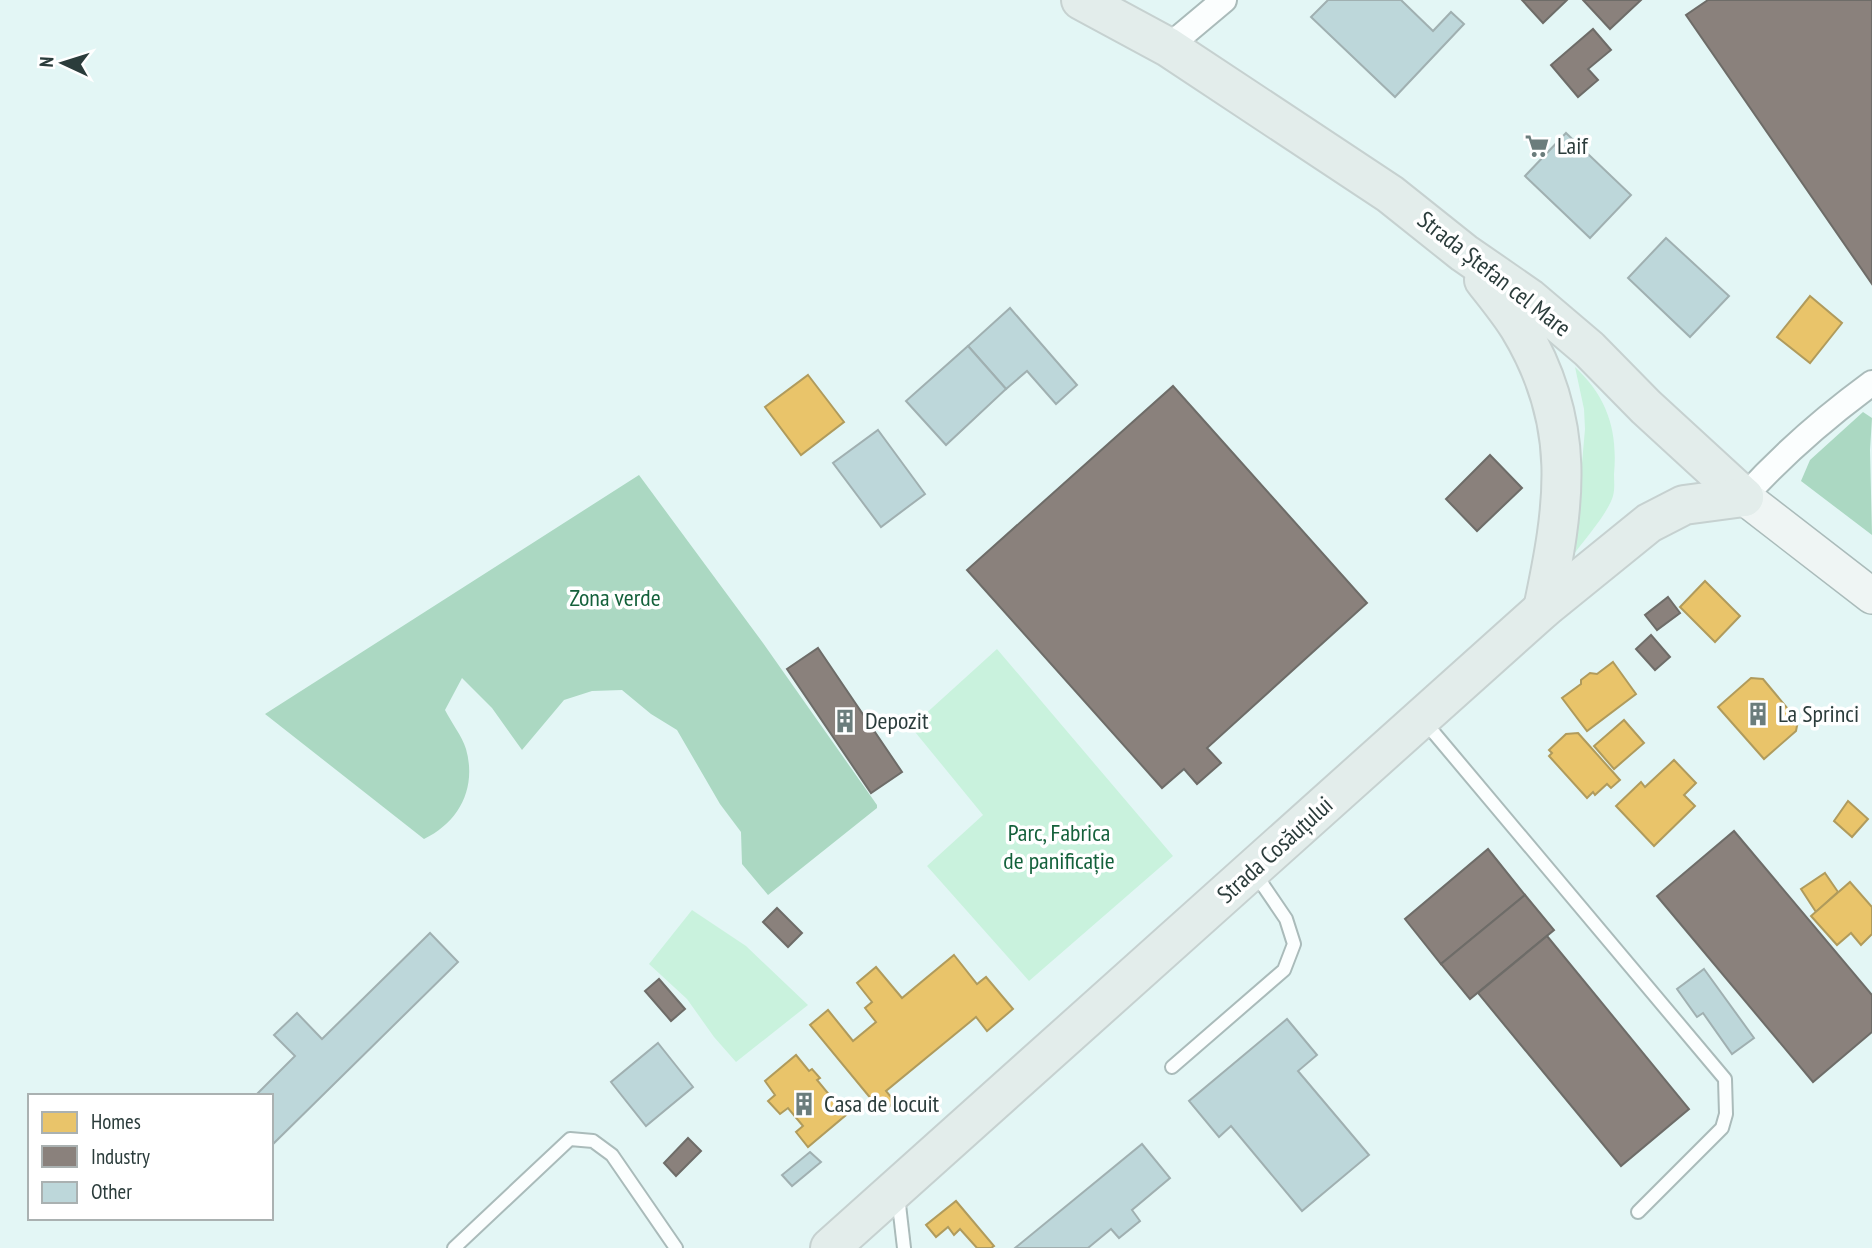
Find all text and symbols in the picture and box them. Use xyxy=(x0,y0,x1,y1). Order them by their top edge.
north arrow xyxy=(28,28,98,98)
text: N xyxy=(34,56,58,68)
place label: Laif xyxy=(1557,130,1588,161)
supermarket icon: Laif xyxy=(1523,132,1551,160)
street label: Strada Ștefan cel Mare xyxy=(1411,204,1577,343)
park label: Zona verde xyxy=(569,582,661,613)
place label: La Sprinci xyxy=(1778,698,1859,729)
building icon: La Sprinci xyxy=(1744,700,1772,728)
place label: Depozit xyxy=(865,705,929,736)
building icon: Depozit xyxy=(831,707,859,735)
street label: Strada Cosăuțului xyxy=(1210,790,1339,910)
park label: Parc, Fabrica de panificație xyxy=(1003,817,1115,876)
place label: Casa de locuit xyxy=(824,1088,940,1119)
building icon: Casa de locuit xyxy=(790,1090,818,1118)
legend xyxy=(28,1094,273,1220)
text: Homes xyxy=(91,1108,141,1135)
text: Industry xyxy=(91,1143,150,1170)
text: Other xyxy=(91,1178,132,1205)

